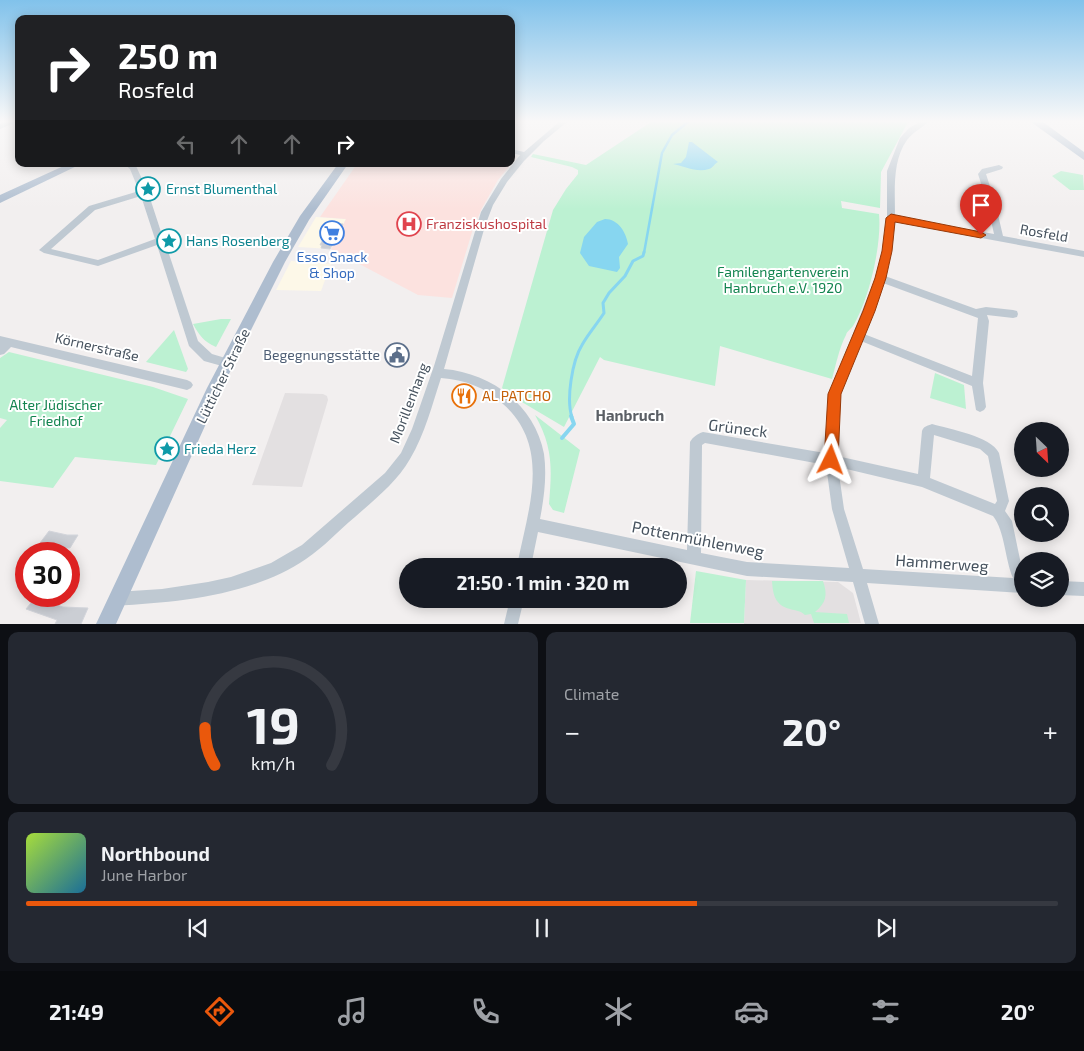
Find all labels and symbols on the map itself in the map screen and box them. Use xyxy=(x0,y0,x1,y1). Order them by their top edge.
place icon: Ernst Blumenthal xyxy=(135,176,161,202)
place label: Ernst Blumenthal xyxy=(166,180,278,197)
pin xyxy=(960,184,1002,235)
hospital icon: Franziskushospital xyxy=(396,211,422,237)
place label: Franziskushospital xyxy=(426,215,547,232)
supermarket icon: Esso Snack & Shop xyxy=(319,220,345,246)
street label: Rosfeld xyxy=(1019,220,1069,245)
place icon: Hans Rosenberg xyxy=(156,228,182,254)
place label: Hans Rosenberg xyxy=(186,232,290,249)
place label: Esso Snack & Shop xyxy=(297,248,367,281)
park label: Familengartenverein Hanbruch e.V. 1920 xyxy=(717,263,849,296)
street label: Lütticher Straße xyxy=(192,325,253,426)
street label: Körnerstraße xyxy=(53,329,141,364)
public building icon: Begegnungsstätte xyxy=(384,342,410,368)
place label: Begegnungsstätte xyxy=(263,346,380,363)
street label: Morillenhang xyxy=(385,360,432,446)
restaurant icon: AL PATCHO xyxy=(451,383,477,409)
place label: AL PATCHO xyxy=(482,387,551,404)
park label: Alter Jüdischer Friedhof xyxy=(9,396,103,429)
district label: Hanbruch xyxy=(596,406,664,424)
street label: Grüneck xyxy=(707,414,769,441)
north arrow xyxy=(1014,422,1069,478)
position arrow xyxy=(804,433,856,485)
place icon: Frieda Herz xyxy=(154,436,180,462)
place label: Frieda Herz xyxy=(184,440,256,457)
street label: Pottenmühlenweg xyxy=(630,516,766,561)
speed limit sign: 30 xyxy=(15,542,80,607)
street label: Hammerweg xyxy=(895,550,989,575)

